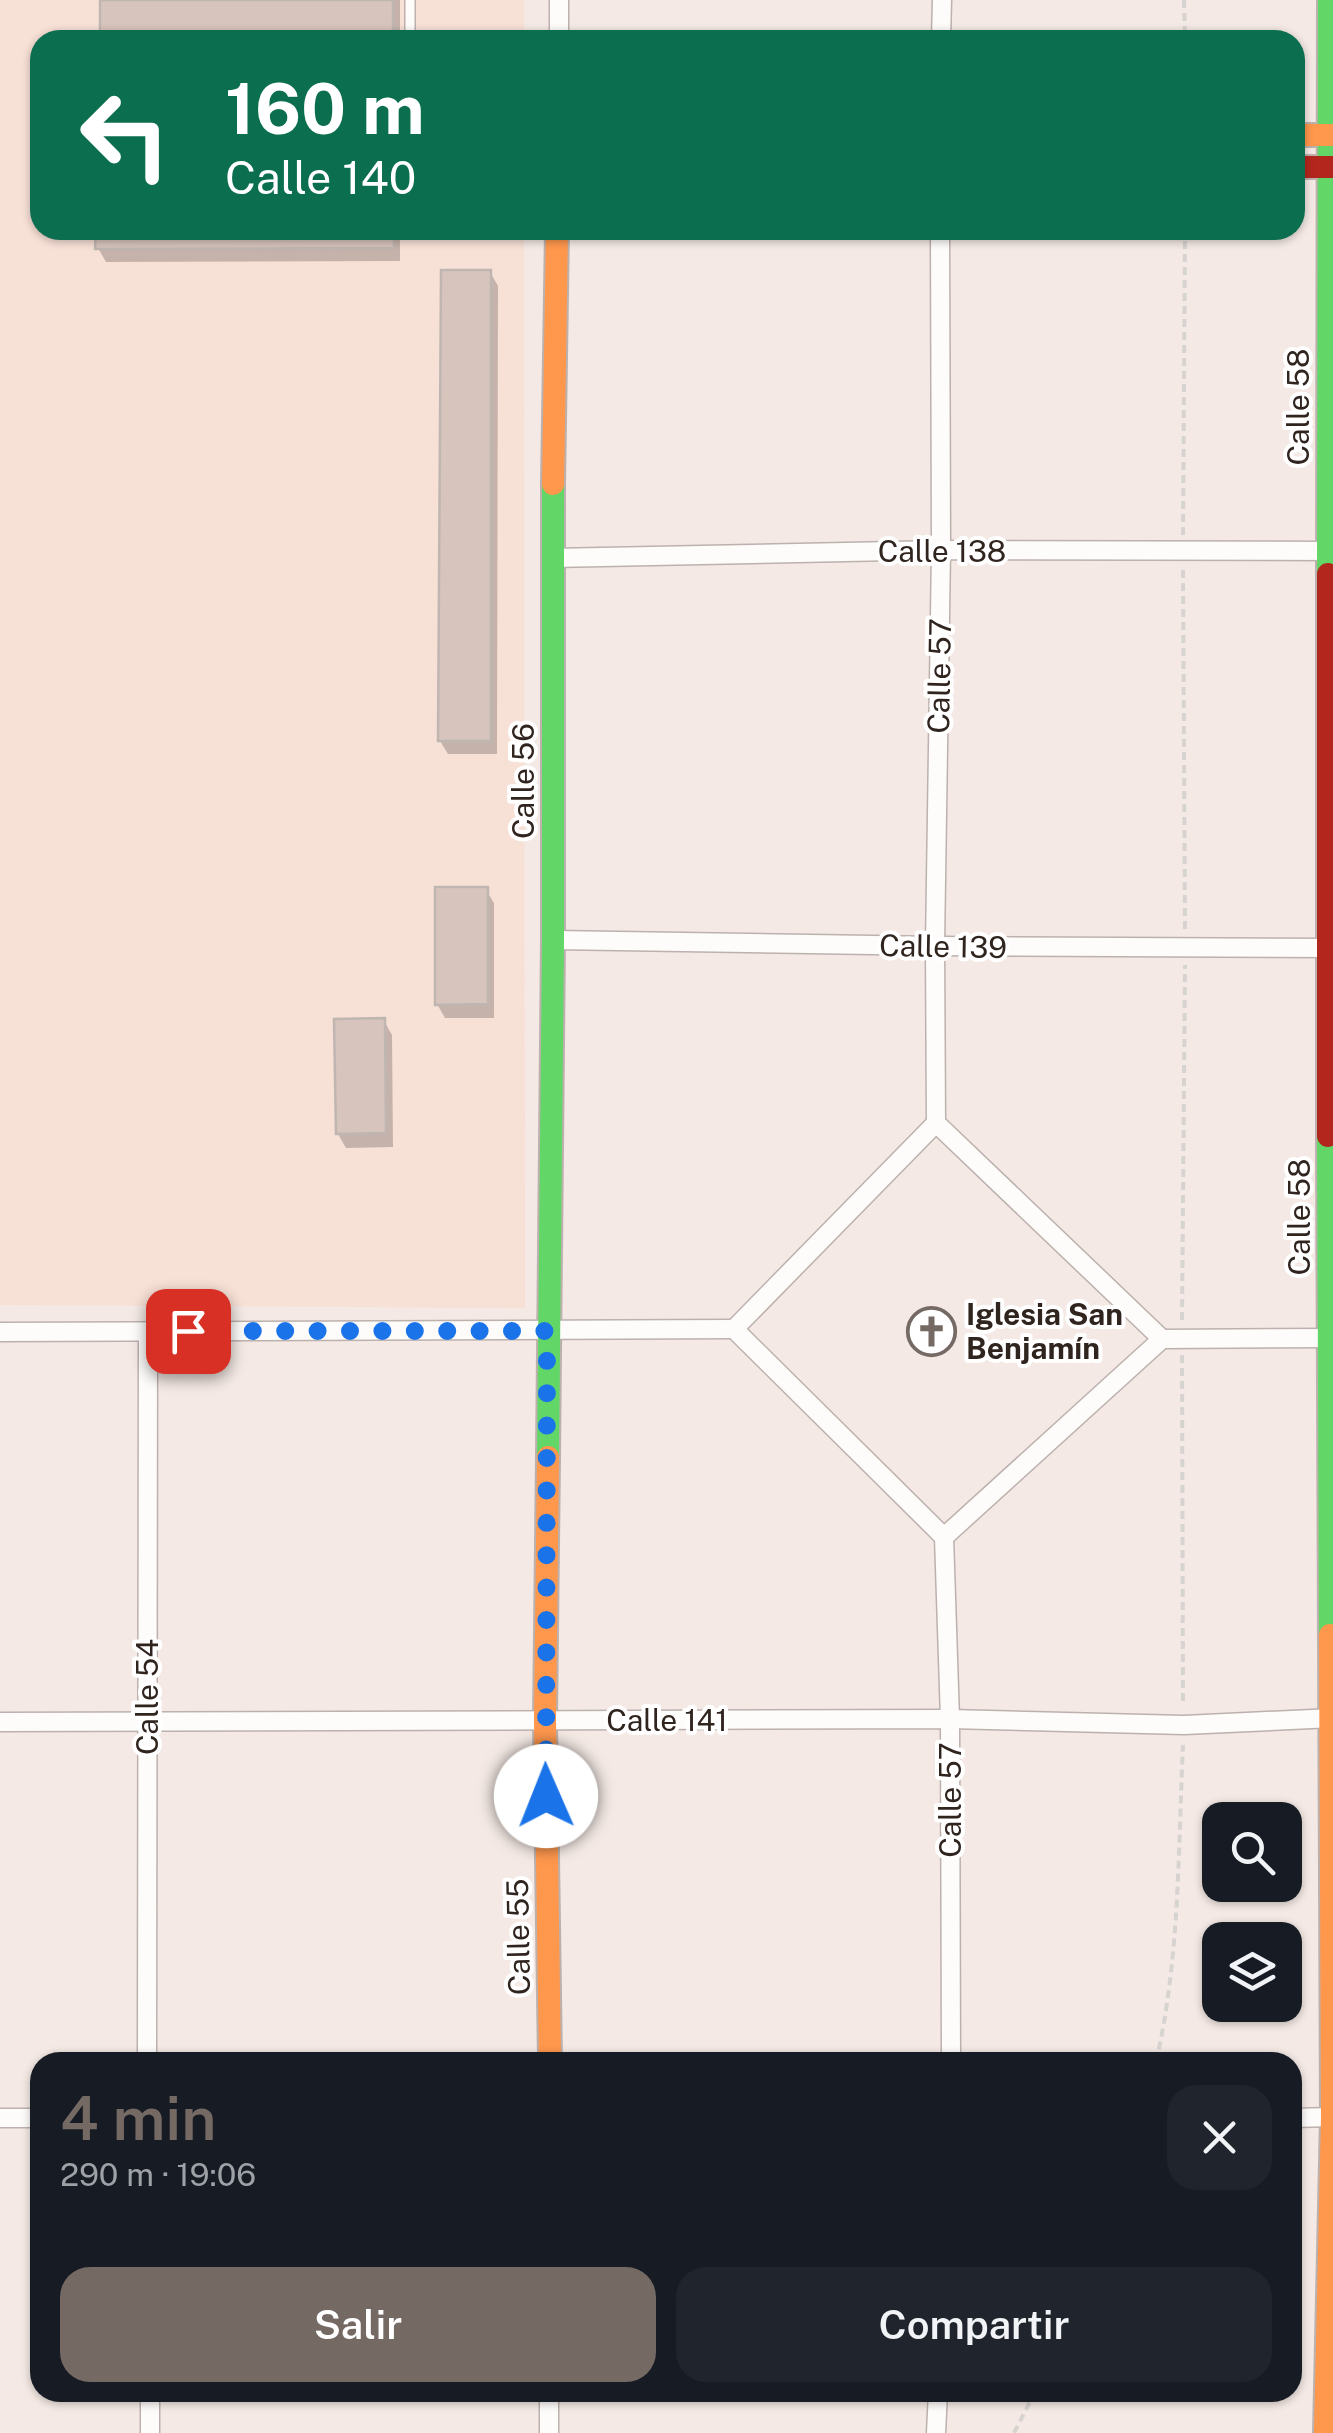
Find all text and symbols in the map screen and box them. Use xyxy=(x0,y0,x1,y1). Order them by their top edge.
text: 160 m xyxy=(225,67,425,150)
icon: left xyxy=(60,70,190,200)
text: Calle 140 xyxy=(225,151,416,204)
street label: Calle 58 xyxy=(1280,349,1316,465)
street label: Calle 138 xyxy=(878,533,1006,569)
street label: Calle 57 xyxy=(920,618,958,734)
street label: Calle 56 xyxy=(505,723,541,839)
street label: Calle 139 xyxy=(879,927,1007,965)
street label: Calle 58 xyxy=(1281,1159,1317,1275)
pin xyxy=(146,1289,231,1374)
place label: Iglesia San Benjamín xyxy=(966,1296,1123,1366)
icon: arrive xyxy=(161,1304,216,1359)
church icon: Iglesia San Benjamín xyxy=(905,1305,957,1357)
street label: Calle 54 xyxy=(129,1639,165,1755)
street label: Calle 141 xyxy=(606,1702,728,1738)
street label: Calle 57 xyxy=(932,1742,968,1858)
position arrow xyxy=(494,1744,598,1848)
map controls xyxy=(1202,1802,1302,2022)
button: search xyxy=(1202,1802,1302,1902)
street label: Calle 55 xyxy=(499,1878,537,1996)
button: layers xyxy=(1202,1922,1302,2022)
text: 4 min xyxy=(60,2083,216,2154)
button: close xyxy=(1167,2085,1272,2190)
text: 290 m · 19:06 xyxy=(60,2156,256,2193)
button: Salir xyxy=(60,2267,656,2382)
button: Compartir xyxy=(676,2267,1272,2382)

